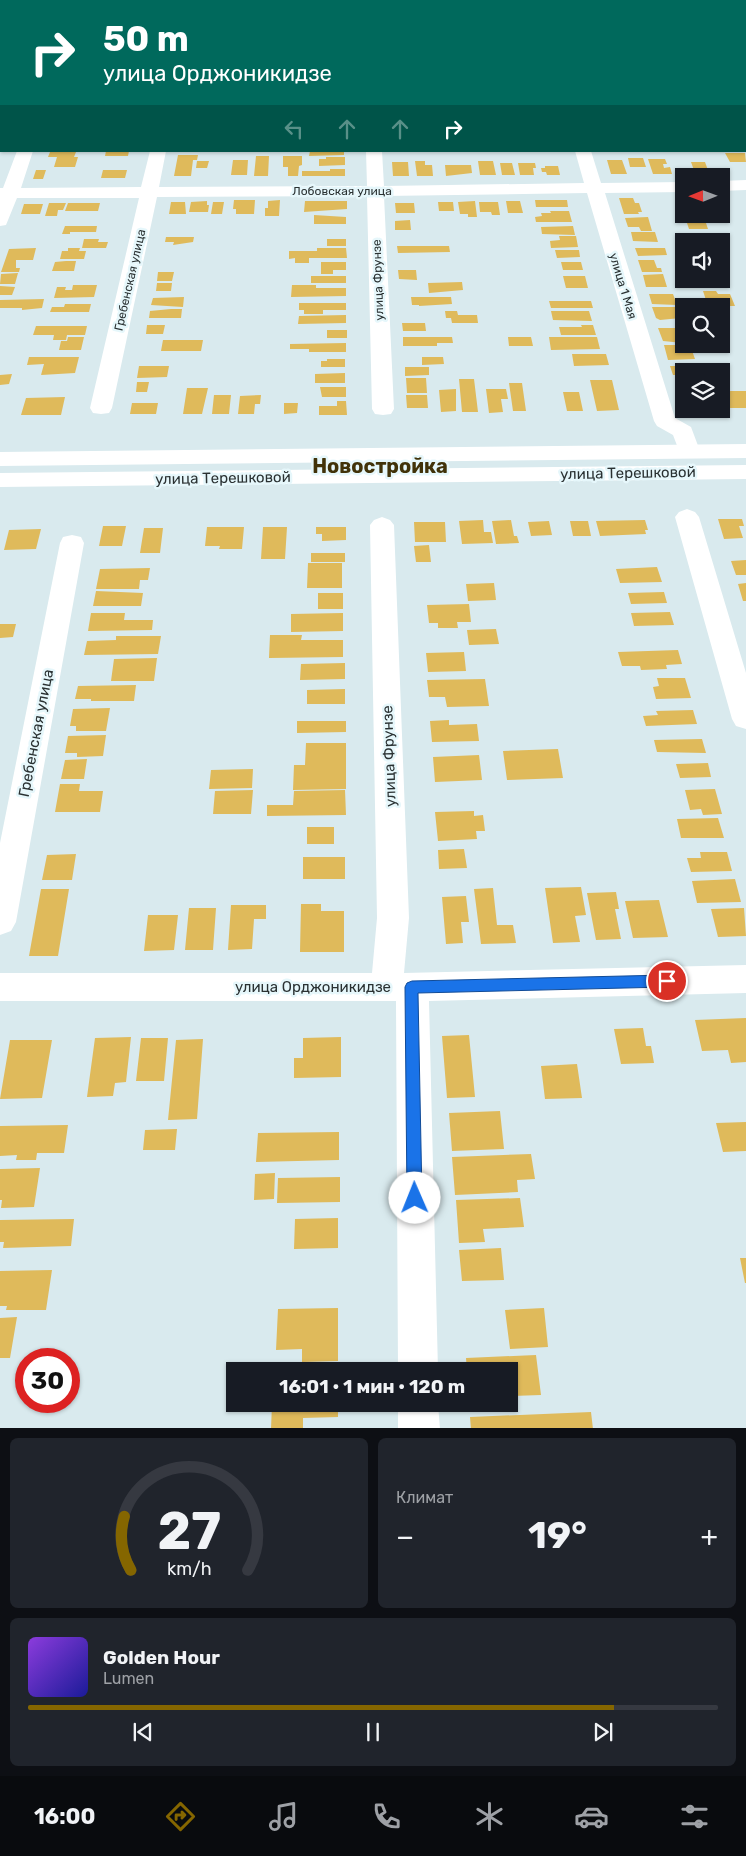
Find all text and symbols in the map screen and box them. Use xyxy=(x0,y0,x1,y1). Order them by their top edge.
text: 50 m xyxy=(103,18,189,60)
icon: right xyxy=(20,20,85,85)
text: улица Орджоникидзе xyxy=(103,60,332,87)
icon: left xyxy=(280,115,308,143)
icon: ahead xyxy=(333,115,361,143)
icon: ahead xyxy=(386,115,414,143)
icon: right xyxy=(439,115,467,143)
north arrow xyxy=(675,168,730,222)
map controls xyxy=(675,168,730,418)
street label: Лобовская улица xyxy=(292,184,392,198)
street label: Гребенская улица xyxy=(112,228,148,332)
button: sound xyxy=(675,233,730,288)
street label: улица Фрунзе xyxy=(370,239,386,321)
street label: улица 1 Мая xyxy=(606,251,640,321)
button: search xyxy=(675,298,730,353)
button: layers xyxy=(675,363,730,418)
district label: Новостройка xyxy=(312,454,448,478)
street label: улица Терешковой xyxy=(560,463,696,483)
street label: улица Терешковой xyxy=(155,468,291,488)
street label: Гребенская улица xyxy=(15,668,57,798)
street label: улица Фрунзе xyxy=(378,705,400,807)
pin xyxy=(646,960,688,1002)
icon: arrive xyxy=(653,967,681,995)
street label: улица Орджоникидзе xyxy=(235,978,391,996)
position arrow xyxy=(388,1171,440,1223)
speed limit sign: 30 xyxy=(15,1348,80,1413)
text: 16:01 · 1 мин · 120 m xyxy=(279,1375,465,1398)
text: Климат xyxy=(396,1488,453,1507)
text: 27 xyxy=(157,1500,221,1562)
text: 19° xyxy=(528,1512,587,1558)
text: − xyxy=(396,1520,414,1553)
text: + xyxy=(701,1520,718,1553)
text: km/h xyxy=(167,1558,211,1579)
text: Golden Hour xyxy=(103,1646,220,1669)
text: Lumen xyxy=(103,1669,154,1688)
icon: previous xyxy=(129,1718,157,1746)
icon: pause xyxy=(359,1718,387,1746)
icon: next xyxy=(589,1718,617,1746)
icon: directions xyxy=(163,1799,198,1834)
icon: music xyxy=(266,1799,301,1834)
icon: phone xyxy=(369,1799,404,1834)
icon: climate xyxy=(472,1799,507,1834)
icon: car xyxy=(574,1799,609,1834)
icon: filters xyxy=(677,1799,712,1834)
text: 16:00 xyxy=(34,1803,95,1830)

